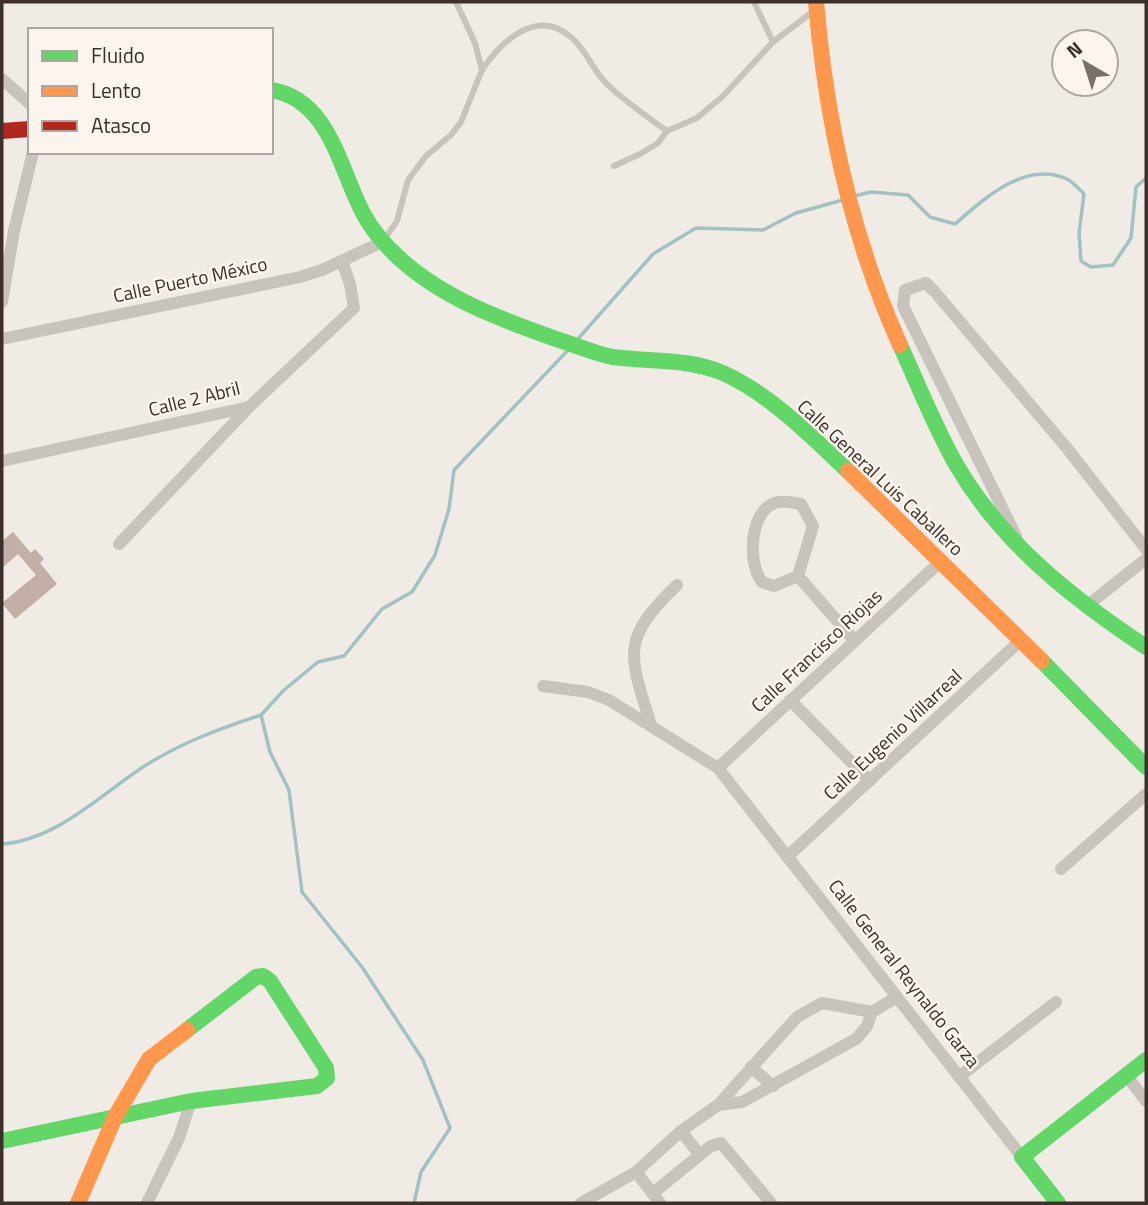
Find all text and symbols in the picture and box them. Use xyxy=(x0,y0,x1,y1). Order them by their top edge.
legend xyxy=(28,28,273,154)
north arrow xyxy=(1050,28,1120,98)
text: N xyxy=(1060,34,1088,65)
text: Fluido xyxy=(91,39,145,71)
text: Lento xyxy=(91,74,141,106)
text: Atasco xyxy=(91,109,151,141)
street label: Calle Puerto México xyxy=(110,248,270,310)
street label: Calle 2 Abril xyxy=(145,373,243,423)
street label: Calle General Luis Caballero xyxy=(791,392,971,562)
street label: Calle Francisco Riojas xyxy=(744,581,888,719)
street label: Calle Eugenio Villarreal xyxy=(816,662,968,806)
street label: Calle General Reynaldo Garza xyxy=(822,872,988,1074)

